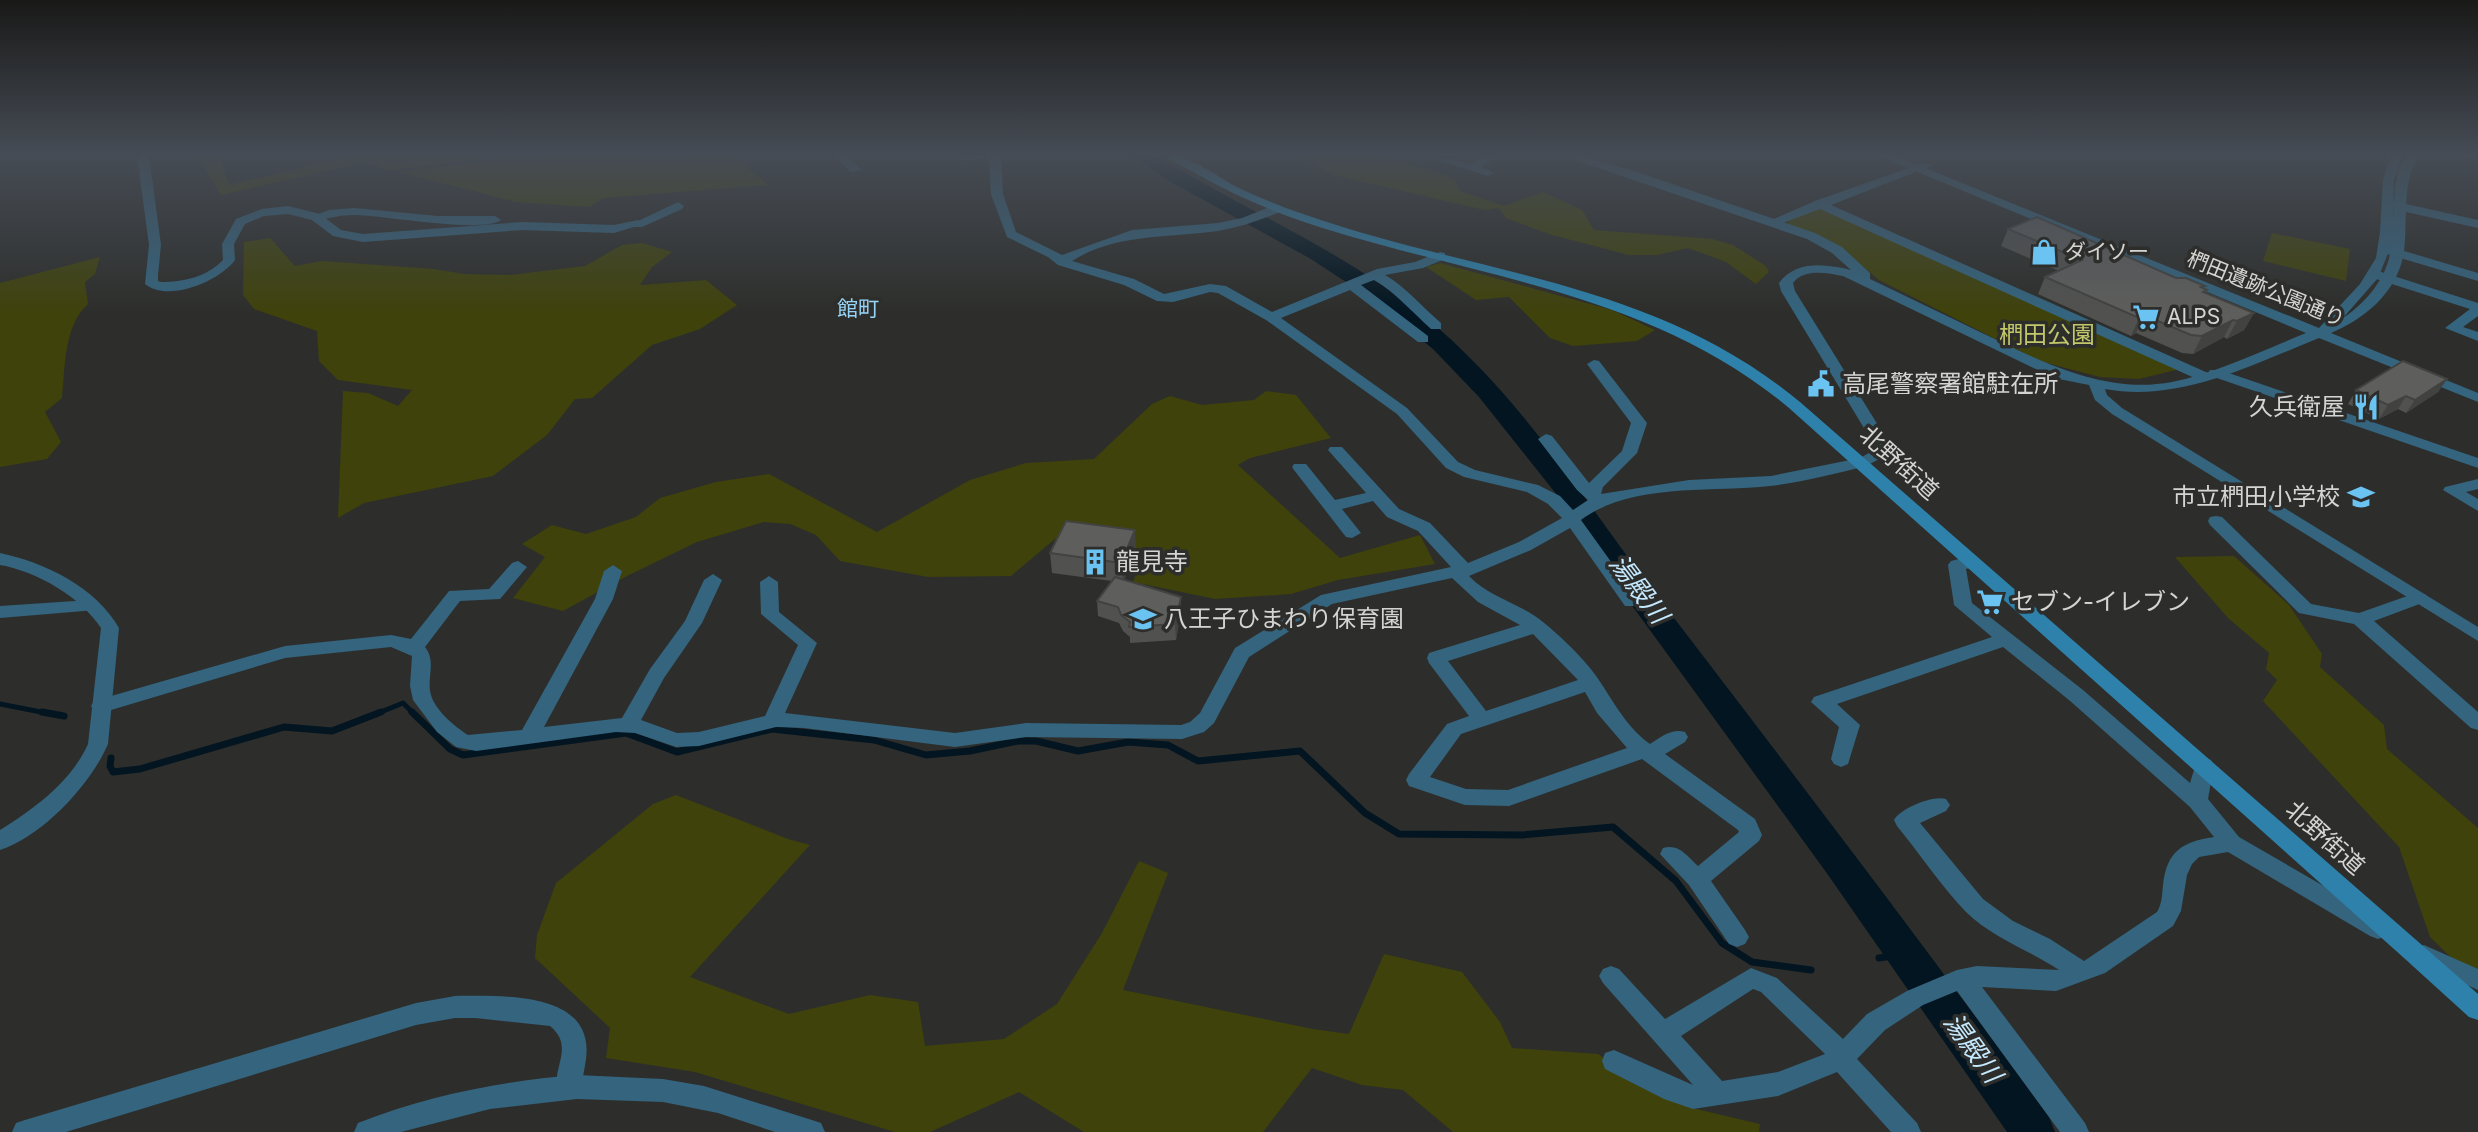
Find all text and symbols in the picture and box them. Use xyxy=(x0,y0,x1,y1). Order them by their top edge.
shop icon: ダイソー xyxy=(2029,237,2059,267)
place label: ダイソー xyxy=(2065,239,2149,264)
street label: 椚田遺跡公園通り xyxy=(2184,245,2349,332)
district label: 館町 xyxy=(837,296,879,321)
supermarket icon: ALPS xyxy=(2131,302,2161,332)
place label: ALPS xyxy=(2167,304,2220,329)
park label: 椚田公園 xyxy=(1999,320,2095,349)
public building icon: 高尾警察署館駐在所 xyxy=(1806,369,1836,399)
place label: 高尾警察署館駐在所 xyxy=(1842,369,2058,398)
place label: 久兵衛屋 xyxy=(2249,392,2345,421)
restaurant icon: 久兵衛屋 xyxy=(2351,392,2381,422)
street label: 北野街道 xyxy=(1854,420,1945,506)
place label: 市立椚田小学校 xyxy=(2172,482,2340,511)
school or university icon: 市立椚田小学校 xyxy=(2346,482,2376,512)
building icon: 龍見寺 xyxy=(1080,547,1110,577)
place label: 龍見寺 xyxy=(1116,547,1188,576)
water label: 湯殿川 xyxy=(1604,548,1677,632)
supermarket icon: セブン-イレブン xyxy=(1975,587,2005,617)
place label: セブン-イレブン xyxy=(2011,587,2190,616)
school or university icon: 八王子ひまわり保育園 xyxy=(1128,604,1158,634)
place label: 八王子ひまわり保育園 xyxy=(1164,604,1404,633)
street label: 北野街道 xyxy=(2280,795,2371,881)
water label: 湯殿川 xyxy=(1938,1007,2011,1091)

